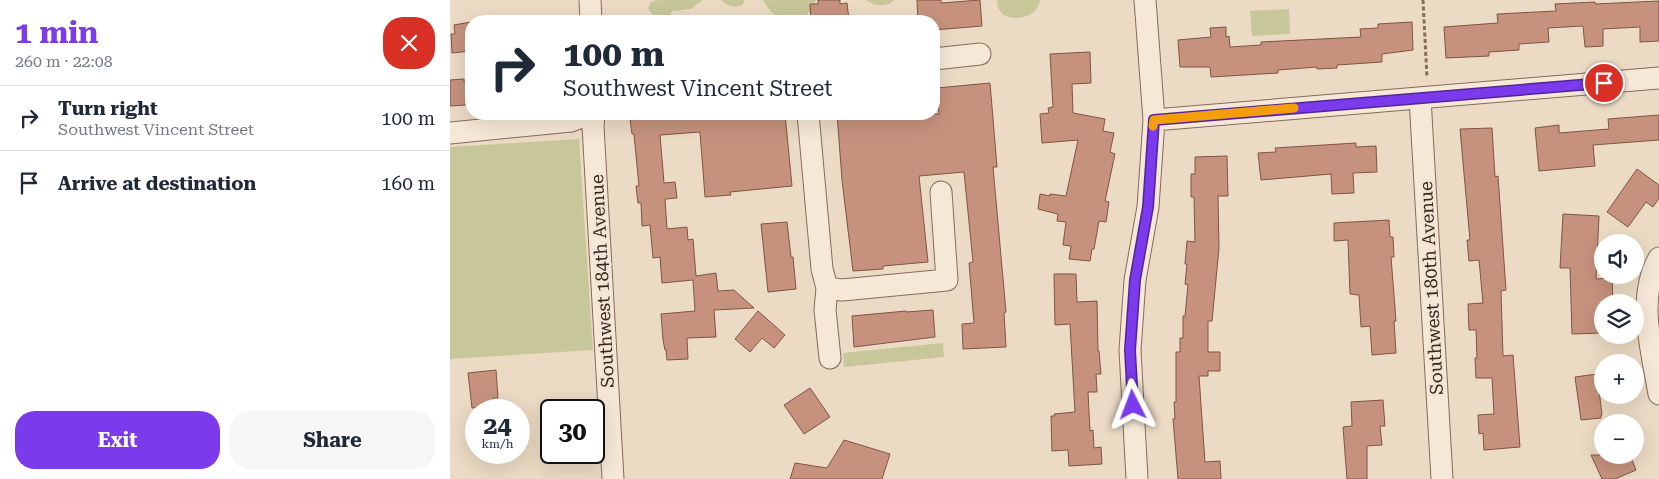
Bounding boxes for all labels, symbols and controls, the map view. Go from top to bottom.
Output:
text: 1 min [15,15,98,50]
button: close [383,17,435,69]
text: 100 m [563,34,664,75]
icon: right [480,35,545,100]
text: 260 m · 22:08 [15,52,113,71]
pin [1583,62,1625,104]
icon: arrive [1590,69,1618,97]
text: Southwest Vincent Street [563,76,833,101]
text: Turn right [58,97,158,120]
icon: right [15,104,43,132]
text: 100 m [381,107,435,130]
text: Southwest Vincent Street [58,120,254,139]
icon: arrive [15,169,43,197]
text: Arrive at destination [58,172,256,195]
text: 160 m [381,172,435,195]
street label: Southwest 184th Avenue [586,174,618,388]
street label: Southwest 180th Avenue [1415,181,1447,395]
map controls [1594,234,1644,464]
button: sound [1594,234,1644,284]
button: layers [1594,294,1644,344]
button: + [1594,354,1644,404]
position arrow [1106,378,1158,430]
speed limit sign: 30 [540,399,605,464]
button: Exit [15,411,220,469]
button: Share [230,411,435,469]
text: 24 [483,411,512,440]
button: − [1594,414,1644,464]
text: km/h [481,437,514,451]

